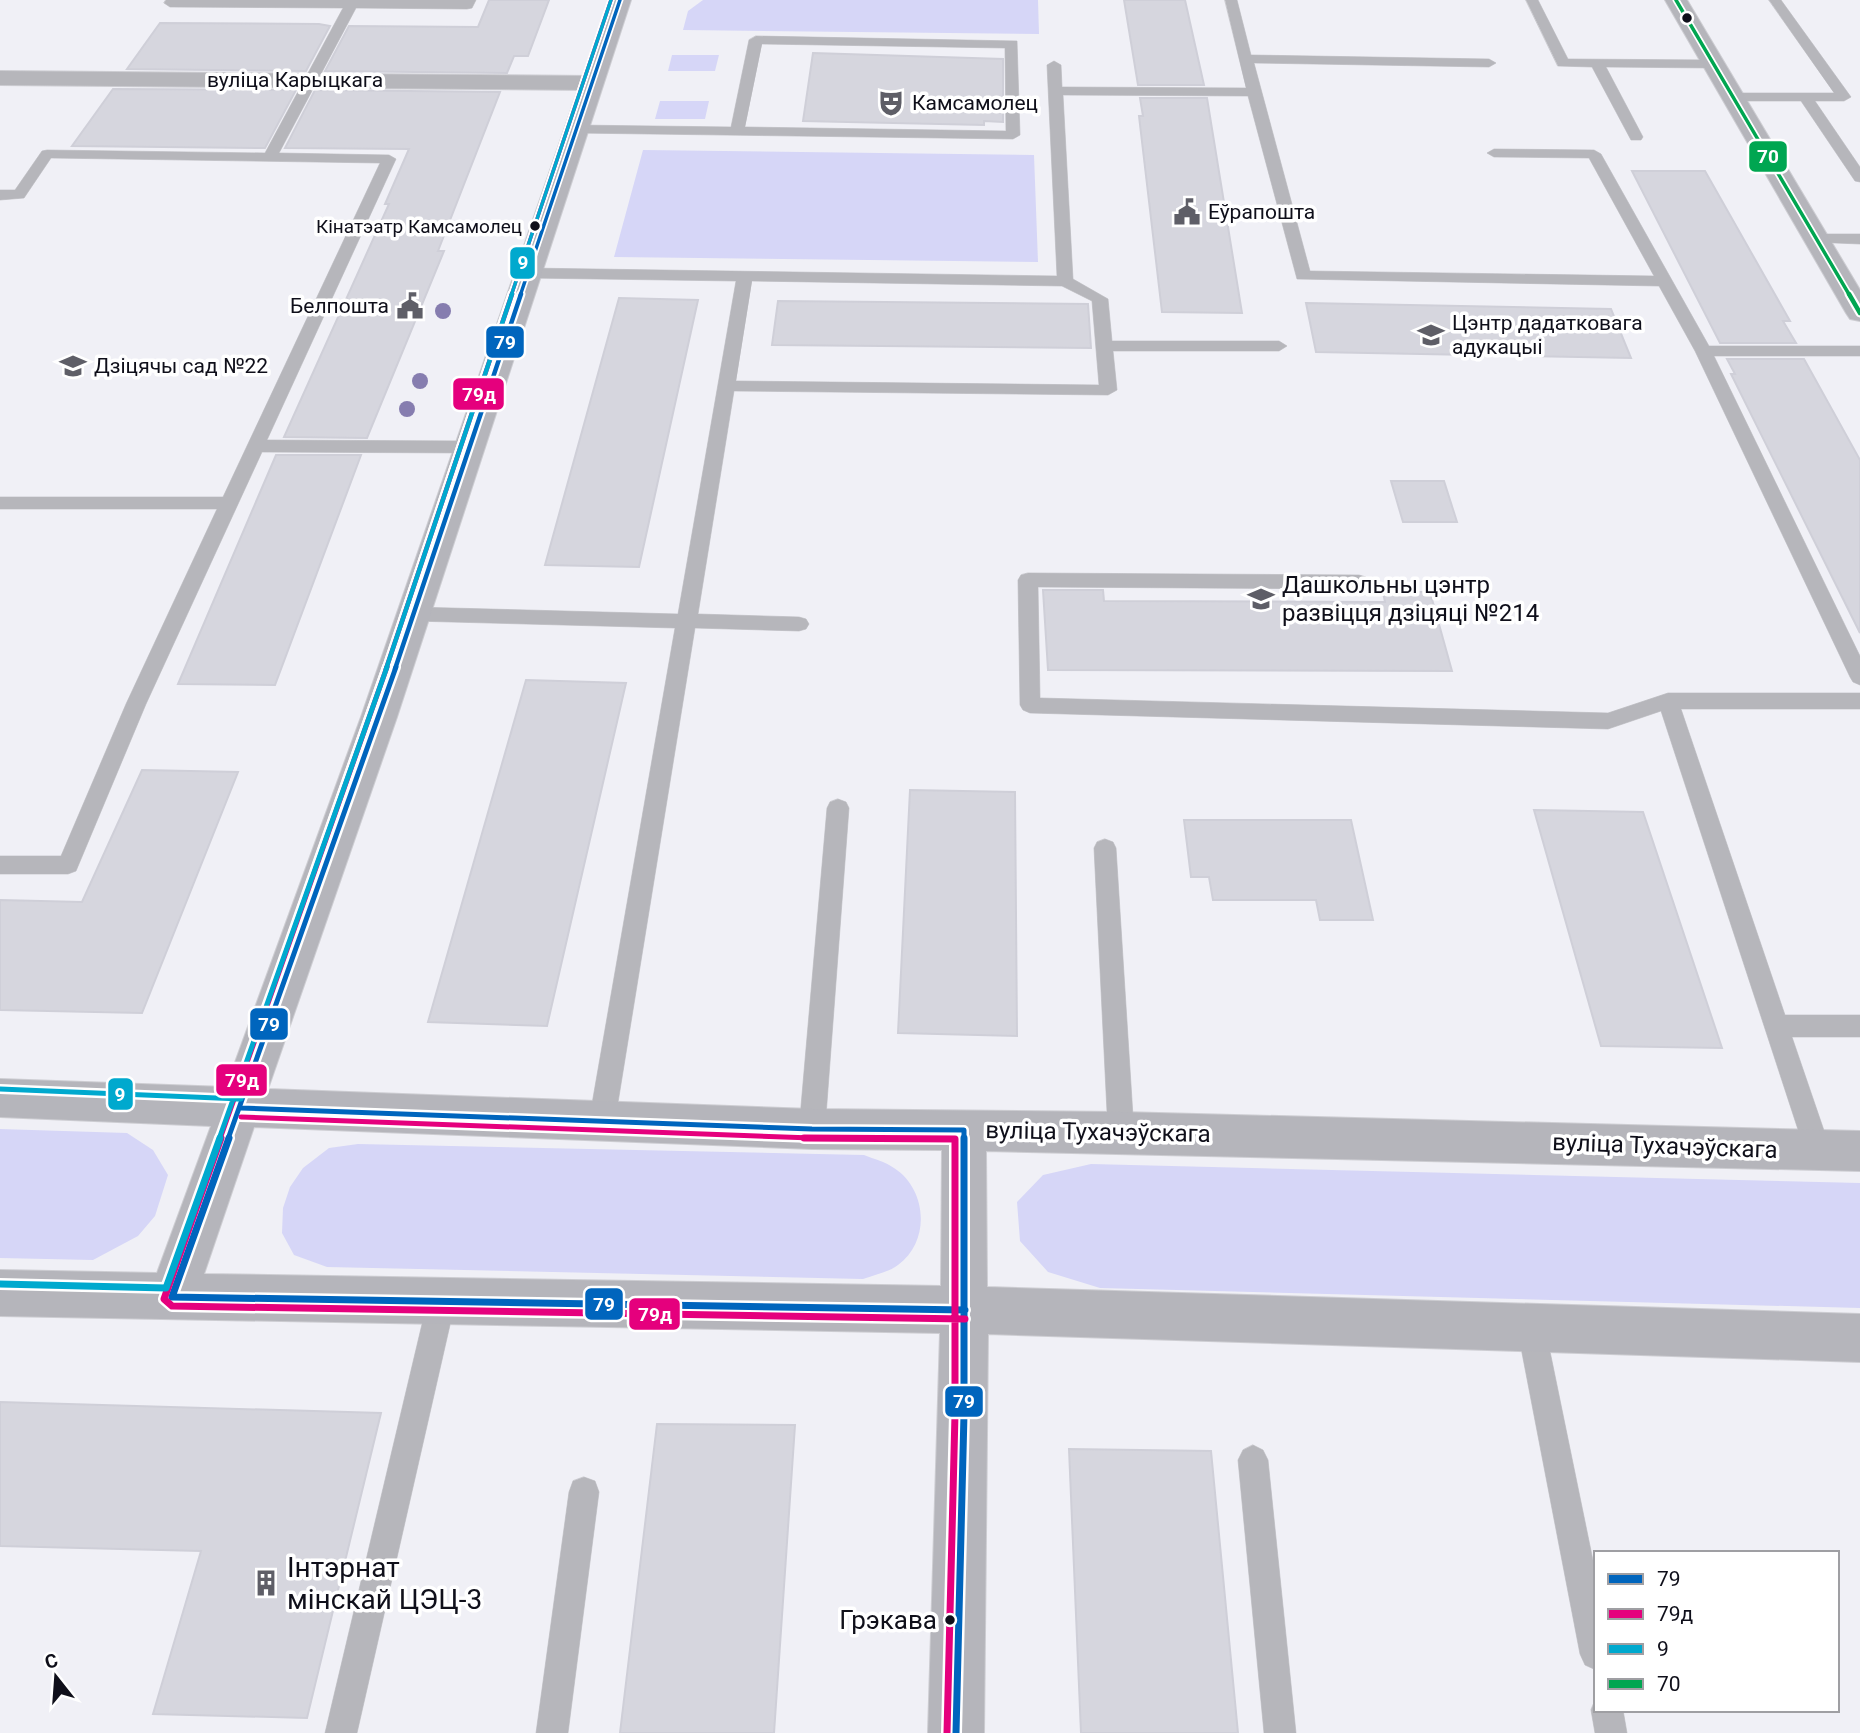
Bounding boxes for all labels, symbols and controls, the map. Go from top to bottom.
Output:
unlabelled marker [1680,11,1694,25]
street label: вуліца Карыцкага [207,68,383,92]
theatre icon: Камсамолец [876,88,906,118]
place label: Камсамолец [912,91,1038,115]
line badge: 70 [1748,140,1788,173]
text: 70 [1757,145,1779,168]
public building icon: Еўрапошта [1172,197,1202,227]
place label: Еўрапошта [1208,200,1315,224]
place label: Кінатэатр Камсамолец [316,215,522,238]
marker: Кінатэатр Камсамолец [528,219,542,233]
line badge: 9 [509,246,536,280]
text: 9 [518,251,528,274]
public building icon: Белпошта [395,291,425,321]
place label: Белпошта [290,294,389,318]
place label: Цэнтр дадатковага адукацыі [1452,311,1643,359]
school or university icon: Цэнтр дадатковага адукацыі [1416,320,1446,350]
line badge: 79 [485,325,525,359]
text: 79 [494,331,516,354]
school or university icon: Дзіцячы сад №22 [58,351,88,381]
place label: Дзіцячы сад №22 [94,354,268,378]
line badge: 79д [452,377,505,411]
text: 79д [462,383,496,406]
place label: Дашкольны цэнтр развіцця дзіцяці №214 [1282,571,1539,627]
school or university icon: Дашкольны цэнтр развіцця дзіцяці №214 [1246,584,1276,614]
line badge: 79 [249,1007,289,1041]
text: 79 [258,1013,280,1036]
line badge: 79д [215,1063,268,1097]
text: 79д [225,1069,259,1092]
line badge: 9 [107,1077,134,1111]
text: 9 [115,1083,125,1106]
street label: вуліца Тухачэўскага [985,1116,1211,1148]
street label: вуліца Тухачэўскага [1552,1128,1778,1164]
line badge: 79 [584,1287,624,1321]
text: 79 [593,1293,615,1316]
line badge: 79д [628,1297,681,1331]
text: 79д [638,1303,672,1326]
line badge: 79 [944,1385,984,1418]
text: 79 [953,1390,975,1413]
place label: Інтэрнат мінскай ЦЭЦ-3 [287,1551,482,1616]
legend [1594,1551,1839,1712]
text: 79 [1657,1567,1681,1591]
building icon: Інтэрнат мінскай ЦЭЦ-3 [251,1568,281,1598]
text: 79д [1657,1602,1694,1626]
place label: Грэкава [839,1605,937,1635]
marker: Грэкава [943,1613,957,1627]
text: 9 [1657,1637,1669,1661]
north arrow [21,1642,91,1712]
text: С [42,1648,60,1674]
text: 70 [1657,1672,1681,1696]

